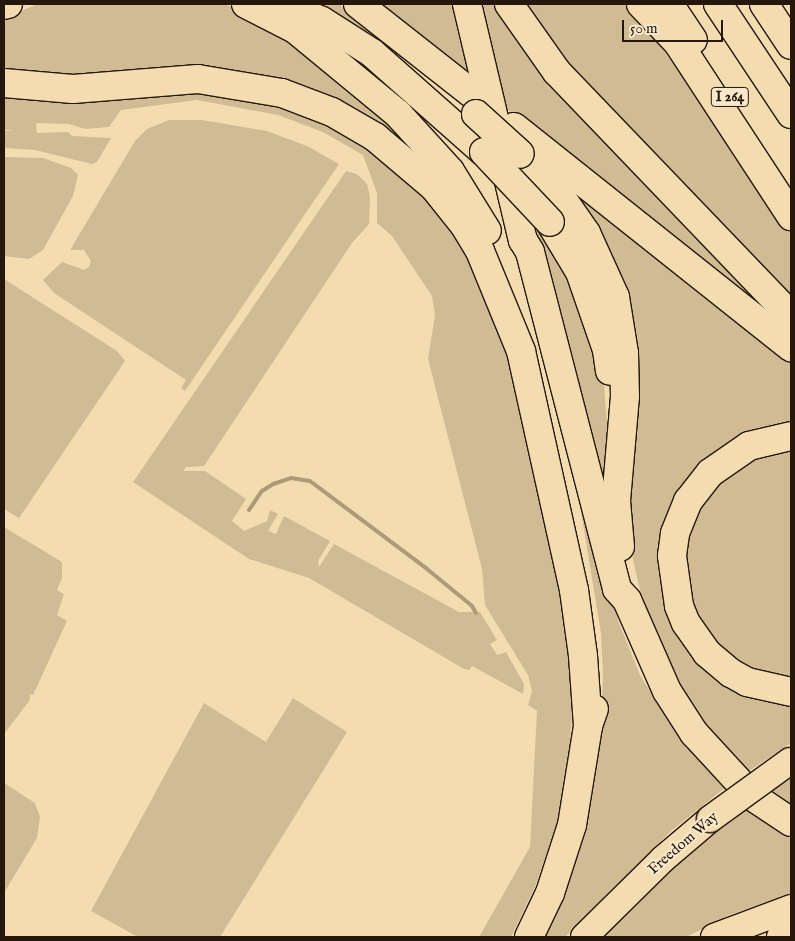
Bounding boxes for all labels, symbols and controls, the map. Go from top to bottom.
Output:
scale bar [625,10,726,42]
text: 50 m [630,19,658,38]
road number: I 264 [710,85,750,108]
street label: Freedom Way [644,808,722,878]

